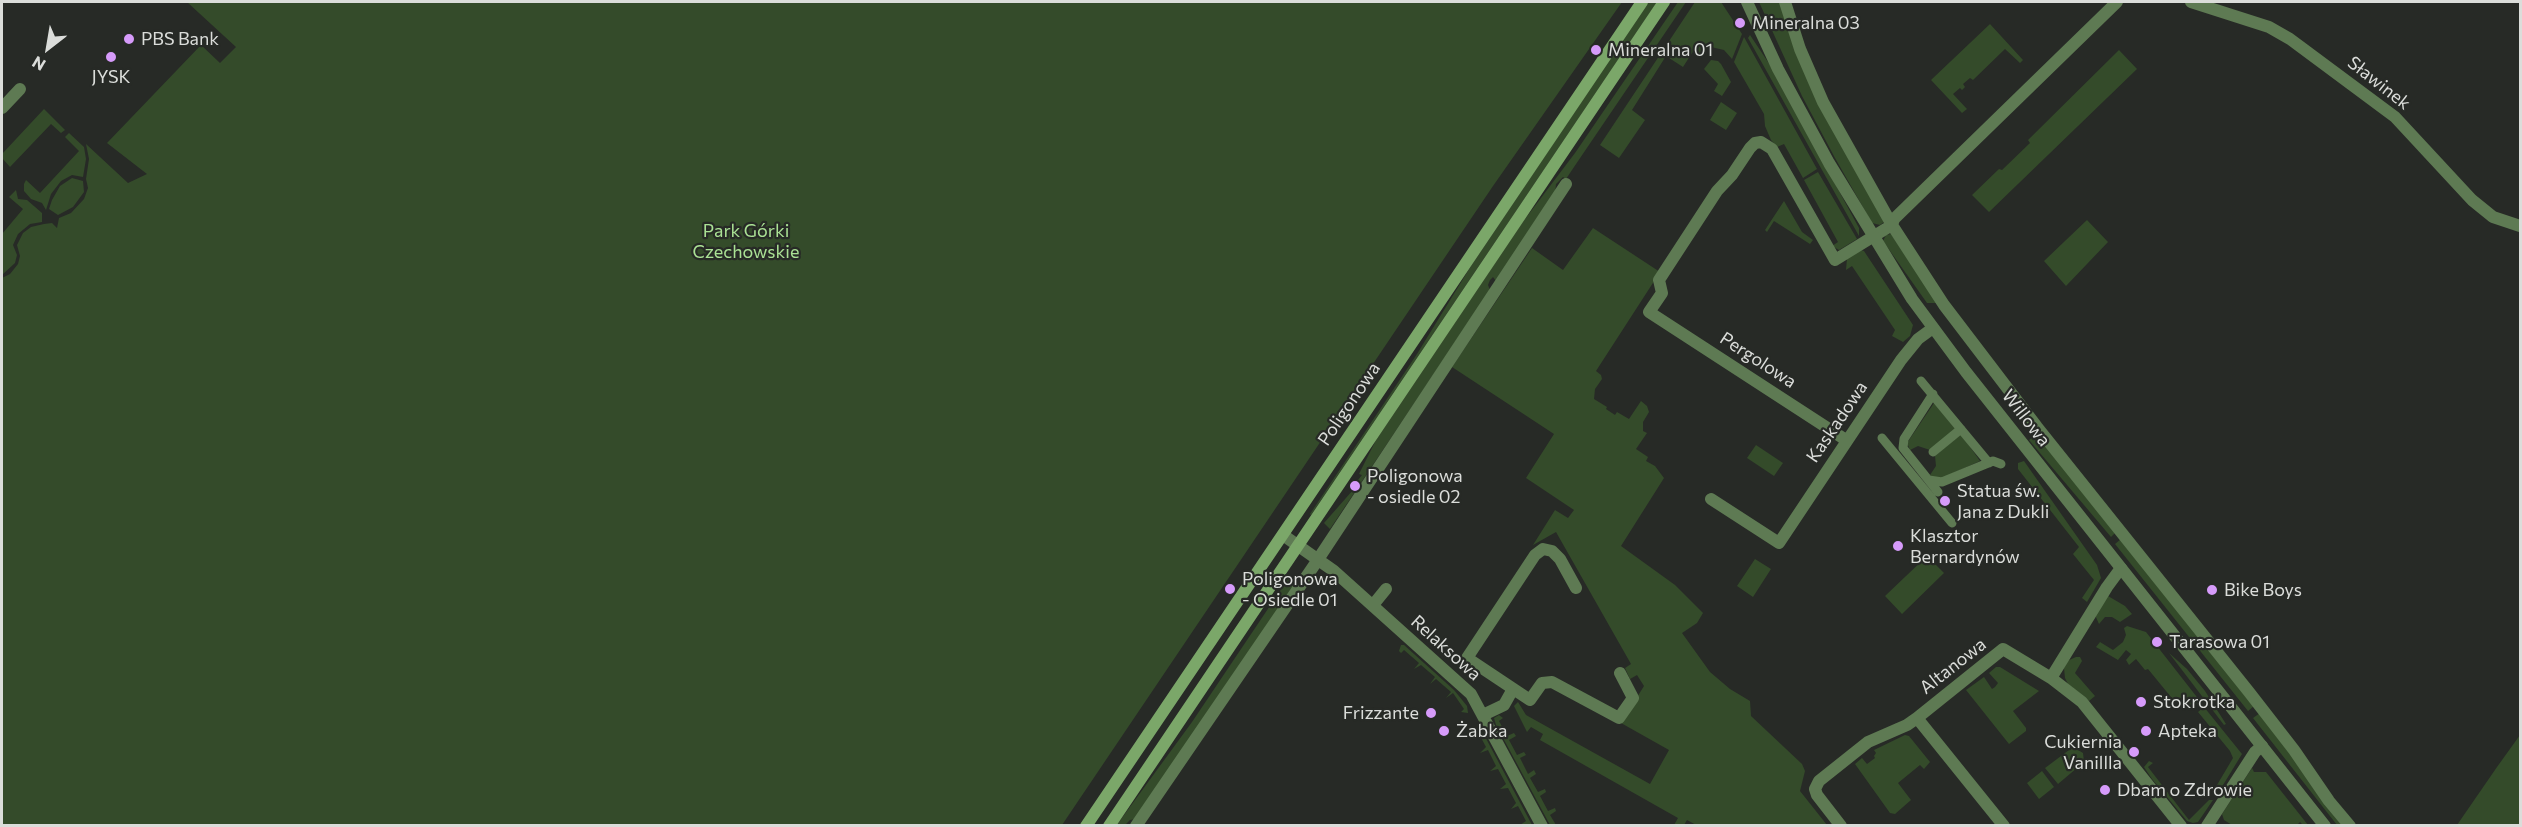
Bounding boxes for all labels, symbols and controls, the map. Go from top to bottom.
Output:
place label: Mineralna 03 [1752,12,1860,34]
marker: Mineralna 03 [1733,16,1747,30]
north arrow [18,18,78,78]
place label: PBS Bank [141,28,219,50]
marker: PBS Bank [122,32,136,46]
place label: Mineralna 01 [1608,39,1713,61]
marker: Mineralna 01 [1589,43,1603,57]
marker: JYSK [104,50,118,64]
street label: Sławinek [2343,52,2415,114]
text: N [28,53,49,75]
place label: JYSK [91,66,131,88]
park label: Park Górki Czechowskie [693,220,799,262]
street label: Pergolowa [1716,327,1800,393]
street label: Poligonowa [1313,358,1385,450]
street label: Kaskadowa [1802,377,1872,467]
street label: Willowa [1997,385,2055,451]
place label: Poligonowa - osiedle 02 [1367,465,1463,508]
marker: Poligonowa - osiedle 02 [1348,479,1362,493]
place label: Statua św. Jana z Dukli [1957,480,2049,522]
marker: Statua św. Jana z Dukli [1938,494,1952,508]
place label: Klasztor Bernardynów [1910,525,2020,568]
marker: Klasztor Bernardynów [1891,539,1905,553]
place label: Poligonowa - Osiedle 01 [1242,568,1338,610]
place label: Bike Boys [2224,579,2302,601]
marker: Poligonowa - Osiedle 01 [1223,582,1237,596]
marker: Bike Boys [2205,583,2219,597]
street label: Relaksowa [1406,611,1486,685]
place label: Tarasowa 01 [2169,631,2270,653]
street label: Altanowa [1916,633,1990,699]
marker: Tarasowa 01 [2150,635,2164,649]
place label: Stokrotka [2153,691,2235,713]
marker: Stokrotka [2134,695,2148,709]
place label: Frizzante [1343,702,1419,724]
marker: Frizzante [1424,706,1438,720]
place label: Żabka [1456,720,1507,742]
place label: Apteka [2158,720,2217,742]
marker: Żabka [1437,724,1451,738]
marker: Apteka [2139,724,2153,738]
place label: Cukiernia Vanillla [2044,731,2122,774]
marker: Cukiernia Vanillla [2127,745,2141,759]
place label: Dbam o Zdrowie [2117,779,2252,801]
marker: Dbam o Zdrowie [2098,783,2112,797]

